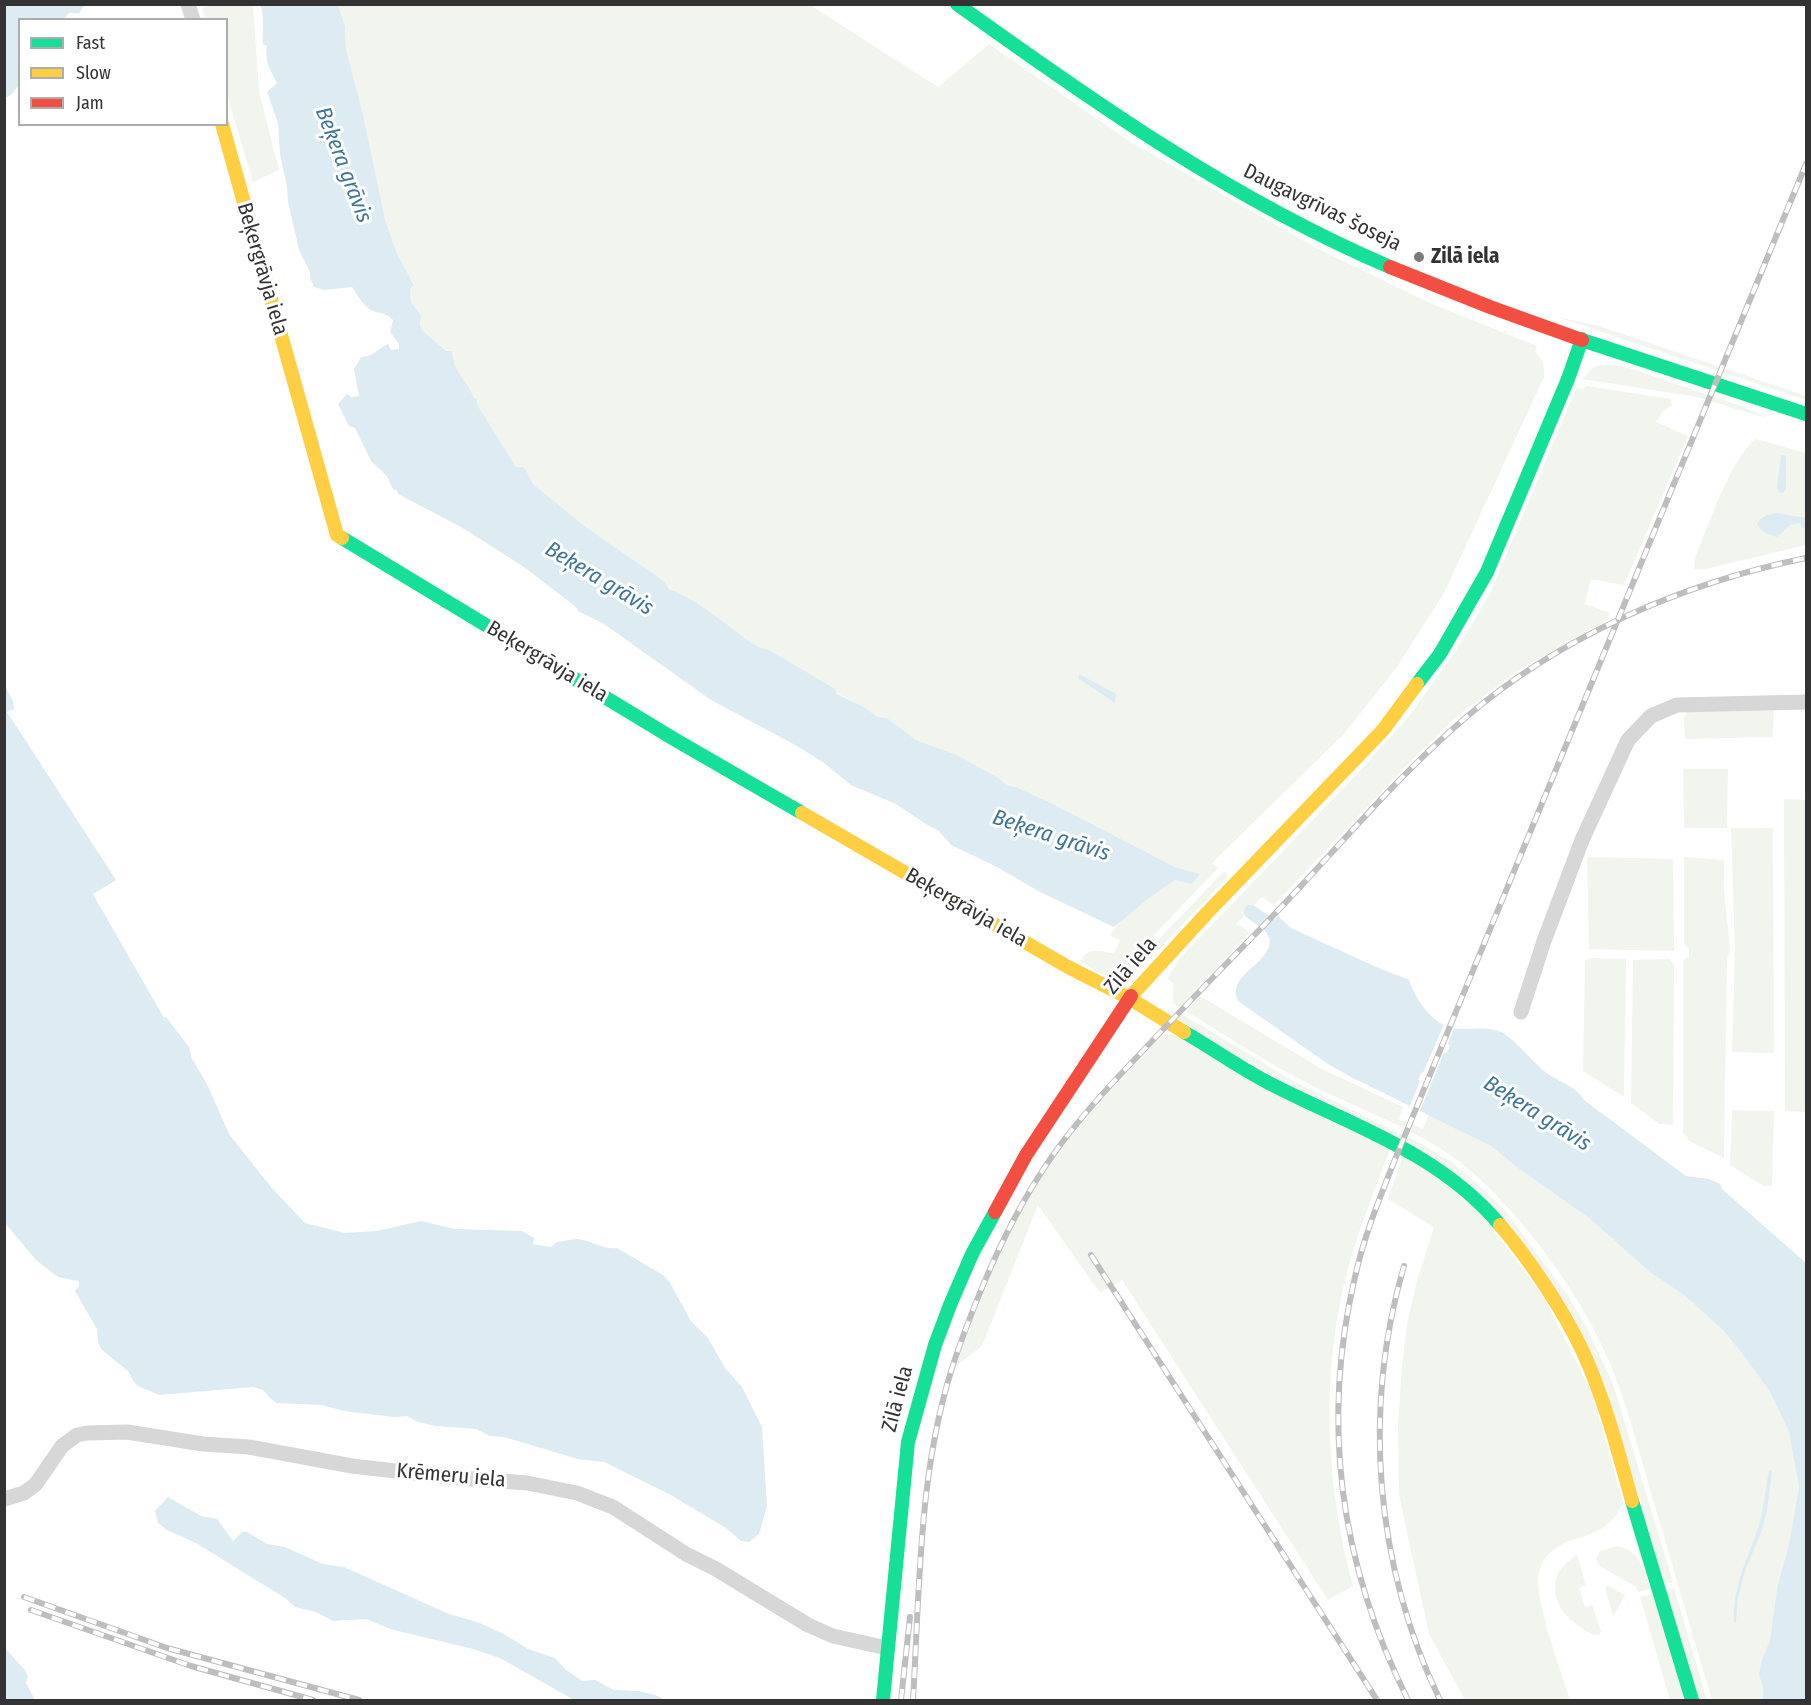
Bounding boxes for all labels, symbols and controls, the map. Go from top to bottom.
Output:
legend [18,18,228,126]
text: Fast [76,32,105,54]
text: Slow [76,62,111,84]
text: Jam [76,92,104,114]
water label: Beķera grāvis [309,103,377,227]
street label: Daugavgrīvas šoseja [1239,159,1405,257]
street label: Beķergrāvja iela [231,200,293,338]
place label: Zilā iela [1431,244,1499,270]
marker: Zilā iela [1412,250,1426,264]
water label: Beķera grāvis [540,536,658,622]
street label: Beķergrāvja iela [482,616,612,708]
water label: Beķera grāvis [989,805,1113,867]
street label: Beķergrāvja iela [901,863,1031,953]
street label: Zilā iela [1099,932,1163,1000]
water label: Beķera grāvis [1478,1071,1596,1157]
street label: Zilā iela [877,1363,919,1435]
street label: Krēmeru iela [395,1459,507,1493]

